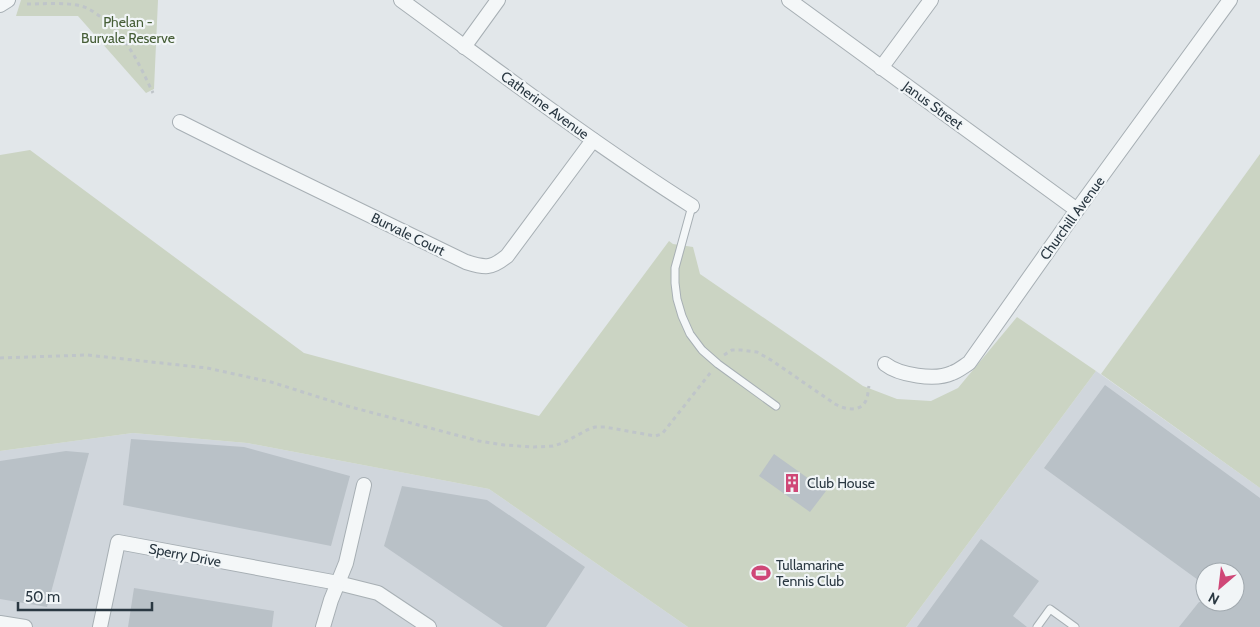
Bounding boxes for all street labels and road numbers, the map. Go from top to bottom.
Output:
street label: Catherine Avenue [497,67,593,143]
street label: Janus Street [898,76,967,133]
street label: Churchill Avenue [1036,173,1108,263]
street label: Burvale Court [368,208,448,260]
street label: Sperry Drive [147,539,223,571]

